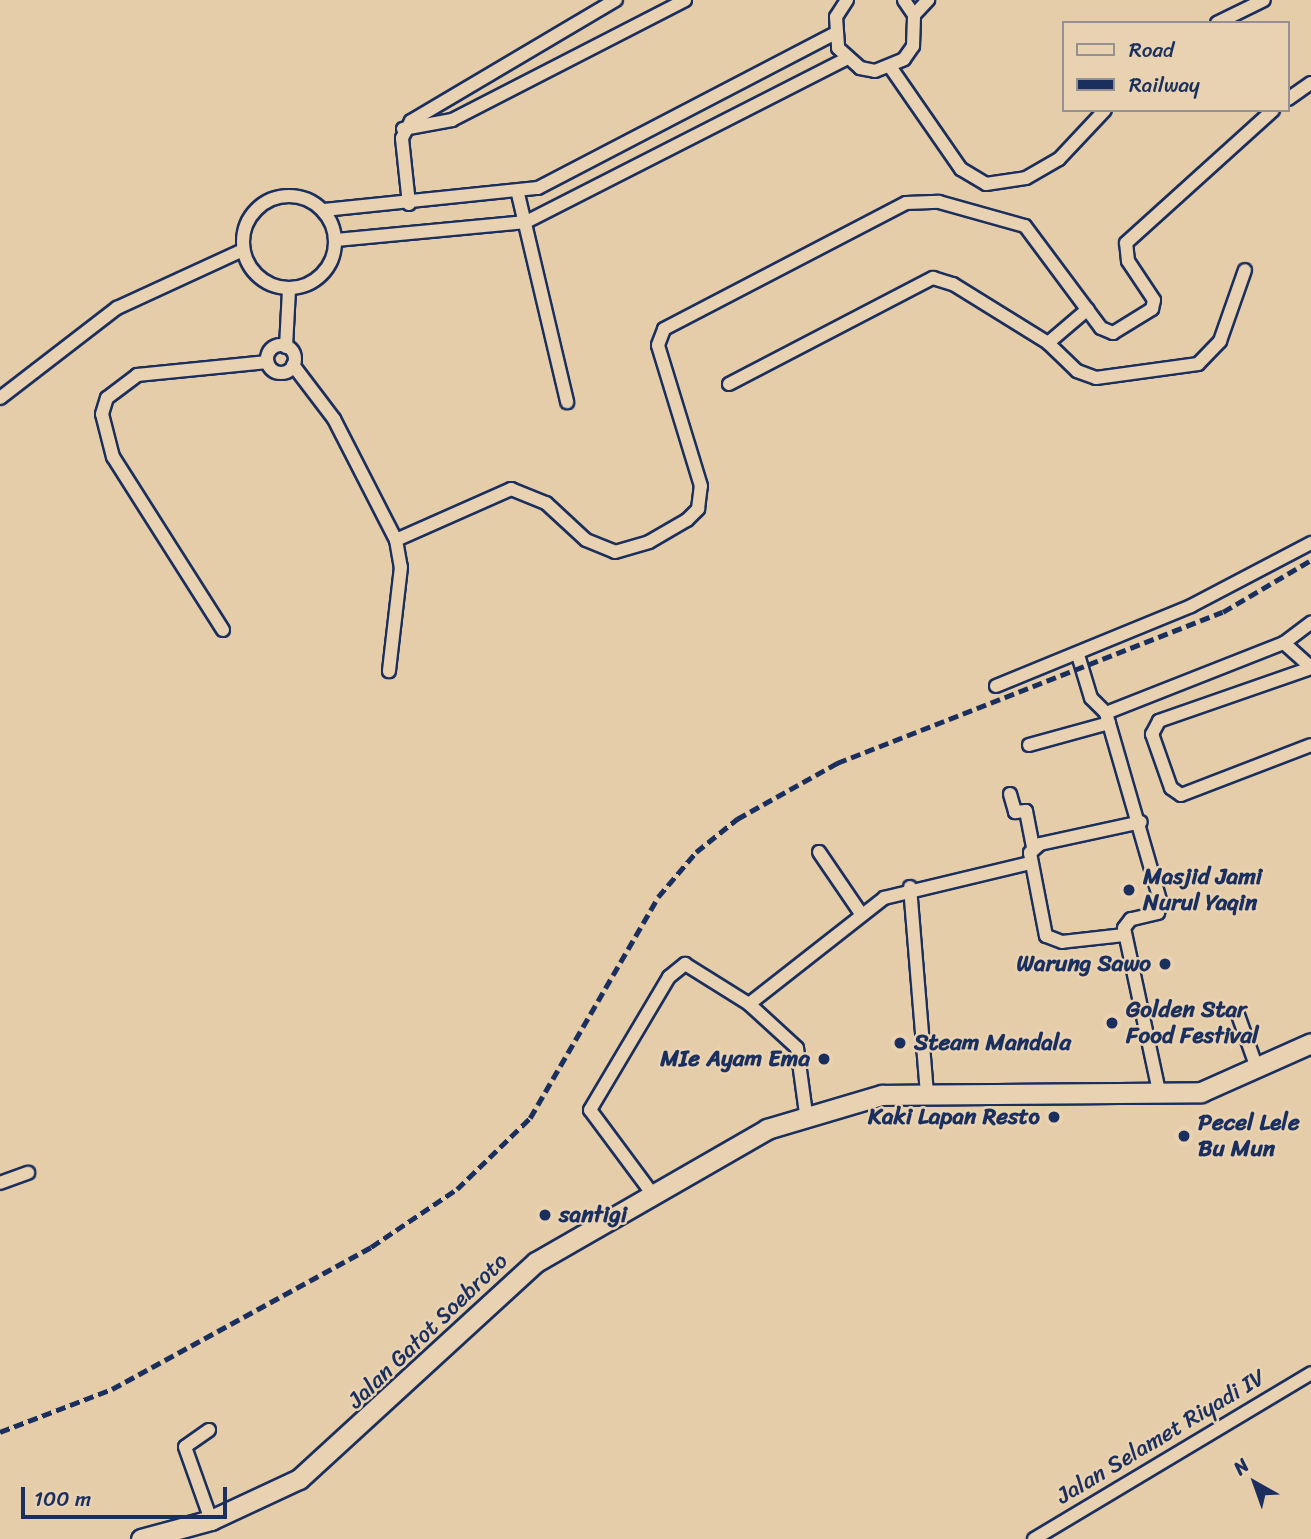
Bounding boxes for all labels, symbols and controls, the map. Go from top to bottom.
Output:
legend [1062,21,1290,112]
text: Road [1129,31,1174,69]
text: Railway [1129,66,1200,104]
place label: Masjid Jami Nurul Yaqin [1143,863,1262,917]
marker: Masjid Jami Nurul Yaqin [1121,882,1137,898]
place label: Warung Sawo [1016,950,1151,978]
marker: Warung Sawo [1157,956,1173,972]
place label: Golden Star Food Festival [1126,996,1260,1050]
marker: Golden Star Food Festival [1104,1015,1120,1031]
place label: Steam Mandala [914,1029,1070,1057]
marker: Steam Mandala [892,1035,908,1051]
place label: MIe Ayam Ema [660,1045,810,1073]
marker: MIe Ayam Ema [816,1051,832,1067]
place label: Kaki Lapan Resto [868,1103,1040,1131]
marker: Kaki Lapan Resto [1046,1109,1062,1125]
place label: Pecel Lele Bu Mun [1198,1109,1300,1163]
marker: Pecel Lele Bu Mun [1176,1128,1192,1144]
place label: santigi [559,1201,627,1229]
marker: santigi [537,1207,553,1223]
street label: Jalan Gatot Soebroto [341,1246,515,1416]
street label: Jalan Selamet Riyadi IV [1052,1364,1270,1510]
north arrow [1220,1448,1290,1518]
text: N [1226,1450,1257,1483]
scale bar [24,1472,231,1516]
text: 100 m [34,1480,91,1518]

